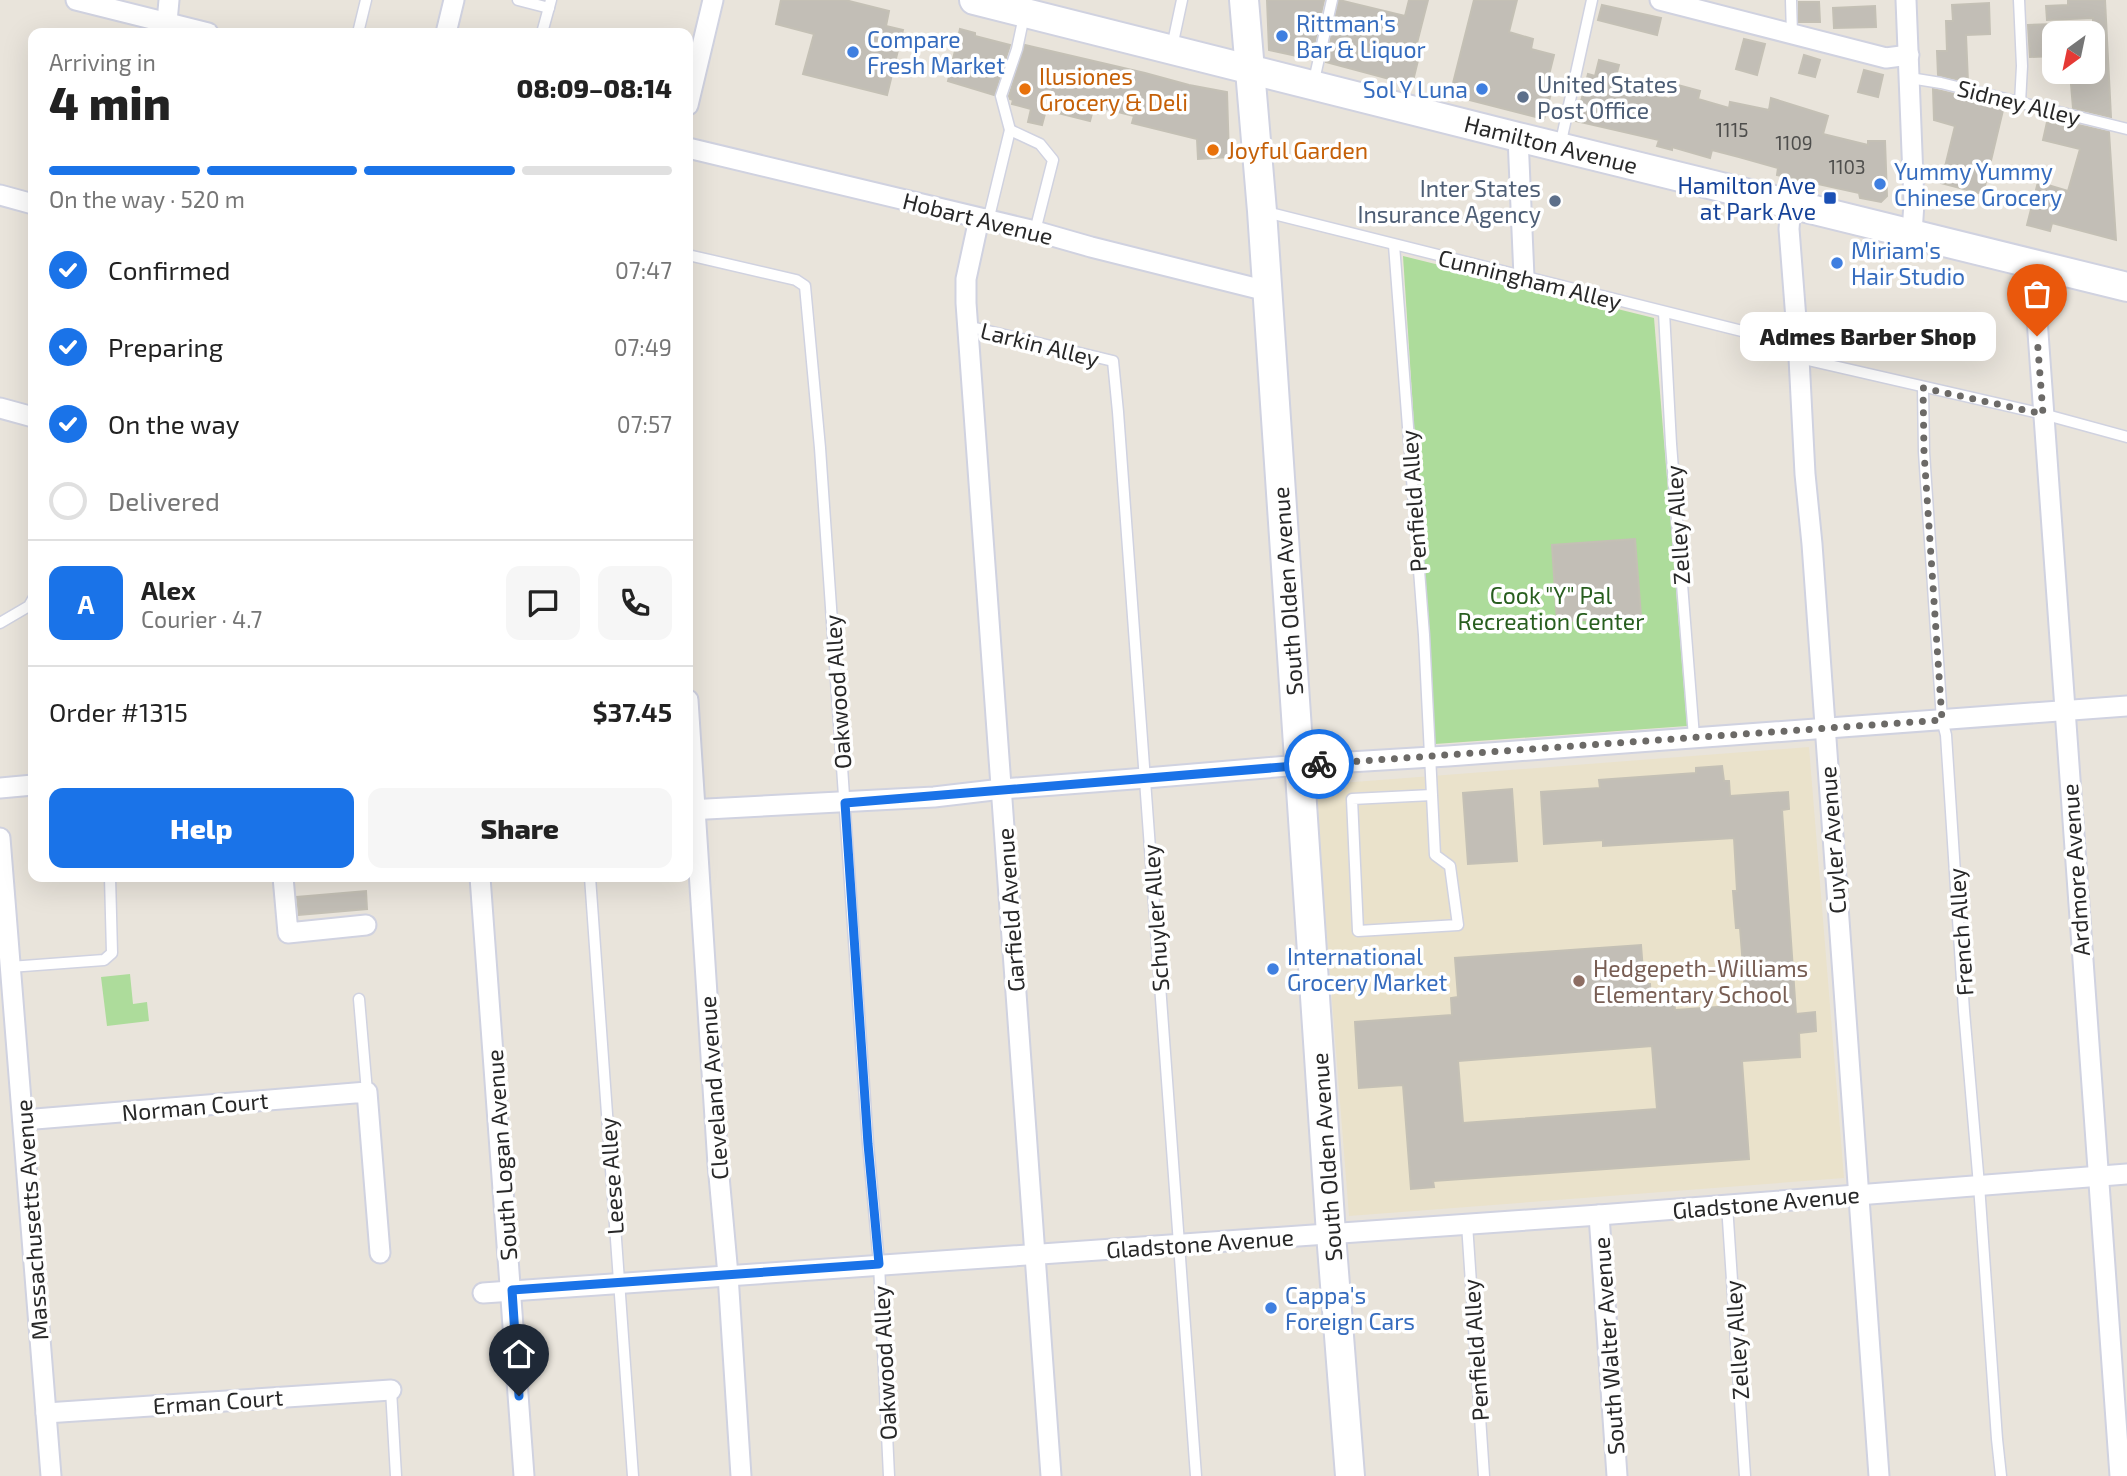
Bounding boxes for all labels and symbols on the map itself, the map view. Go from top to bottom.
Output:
place label: Rittman's Bar & Liquor [1296,9,1426,63]
north arrow [2042,21,2105,84]
place label: Compare Fresh Market [867,25,1005,79]
marker: Rittman's Bar & Liquor [1274,28,1290,44]
marker: Compare Fresh Market [845,44,861,60]
place label: Ilusiones Grocery & Deli [1039,62,1188,116]
place label: United States Post Office [1537,70,1678,124]
street label: Sidney Alley [1954,73,2084,131]
place label: Sol Y Luna [1363,75,1468,103]
marker: Ilusiones Grocery & Deli [1017,81,1033,97]
marker: Sol Y Luna [1474,81,1490,97]
marker: United States Post Office [1515,89,1531,105]
street label: Hamilton Avenue [1462,109,1640,179]
house number: 1115 [1716,118,1748,141]
house number: 1109 [1775,131,1813,154]
place label: Joyful Garden [1227,136,1368,164]
marker: Joyful Garden [1205,142,1221,158]
house number: 1103 [1828,155,1866,178]
place label: Yummy Yummy Chinese Grocery [1894,157,2062,211]
place label: Hamilton Ave at Park Ave [1677,171,1816,225]
place label: Inter States Insurance Agency [1357,174,1541,228]
marker: Yummy Yummy Chinese Grocery [1872,176,1888,192]
street label: Hobart Avenue [900,186,1056,250]
marker: Hamilton Ave at Park Ave [1822,190,1838,206]
marker: Inter States Insurance Agency [1547,193,1563,209]
place label: Miriam's Hair Studio [1851,236,1965,290]
street label: Cunningham Alley [1435,243,1625,315]
marker: Miriam's Hair Studio [1829,255,1845,271]
pin [2007,264,2067,336]
callout: Admes Barber Shop [1740,312,1995,360]
street label: Larkin Alley [978,316,1102,372]
street label: Penfield Alley [1394,429,1432,573]
street label: Zelley Alley [1659,464,1695,586]
street label: South Olden Avenue [1266,486,1308,696]
park label: Cook "Y" Pal Recreation Center [1458,581,1644,635]
street label: Oakwood Alley [818,614,856,770]
courier [1284,729,1354,799]
street label: Cuyler Avenue [1813,765,1851,915]
street label: Ardmore Avenue [2055,783,2095,957]
street label: Garfield Avenue [990,827,1030,993]
street label: Schuyler Alley [1136,843,1174,993]
street label: French Alley [1942,867,1978,997]
place label: International Grocery Market [1287,942,1448,996]
place label: Hedgepeth-Williams Elementary School [1593,954,1808,1008]
marker: International Grocery Market [1265,961,1281,977]
marker: Hedgepeth-Williams Elementary School [1571,973,1587,989]
street label: Cleveland Avenue [693,995,733,1181]
street label: South Logan Avenue [480,1049,522,1261]
street label: South Olden Avenue [1305,1052,1347,1262]
street label: Norman Court [121,1086,270,1126]
street label: Massachusetts Avenue [9,1099,53,1341]
street label: Leese Alley [593,1116,629,1236]
street label: Gladstone Avenue [1671,1180,1861,1224]
street label: Gladstone Avenue [1105,1222,1295,1264]
street label: South Walter Avenue [1586,1236,1630,1456]
street label: Penfield Alley [1456,1278,1494,1422]
street label: Zelley Alley [1718,1279,1754,1401]
place label: Cappa's Foreign Cars [1285,1281,1415,1335]
street label: Oakwood Alley [866,1285,902,1441]
marker: Cappa's Foreign Cars [1263,1300,1279,1316]
pin [489,1324,549,1396]
street label: Erman Court [152,1382,284,1420]

